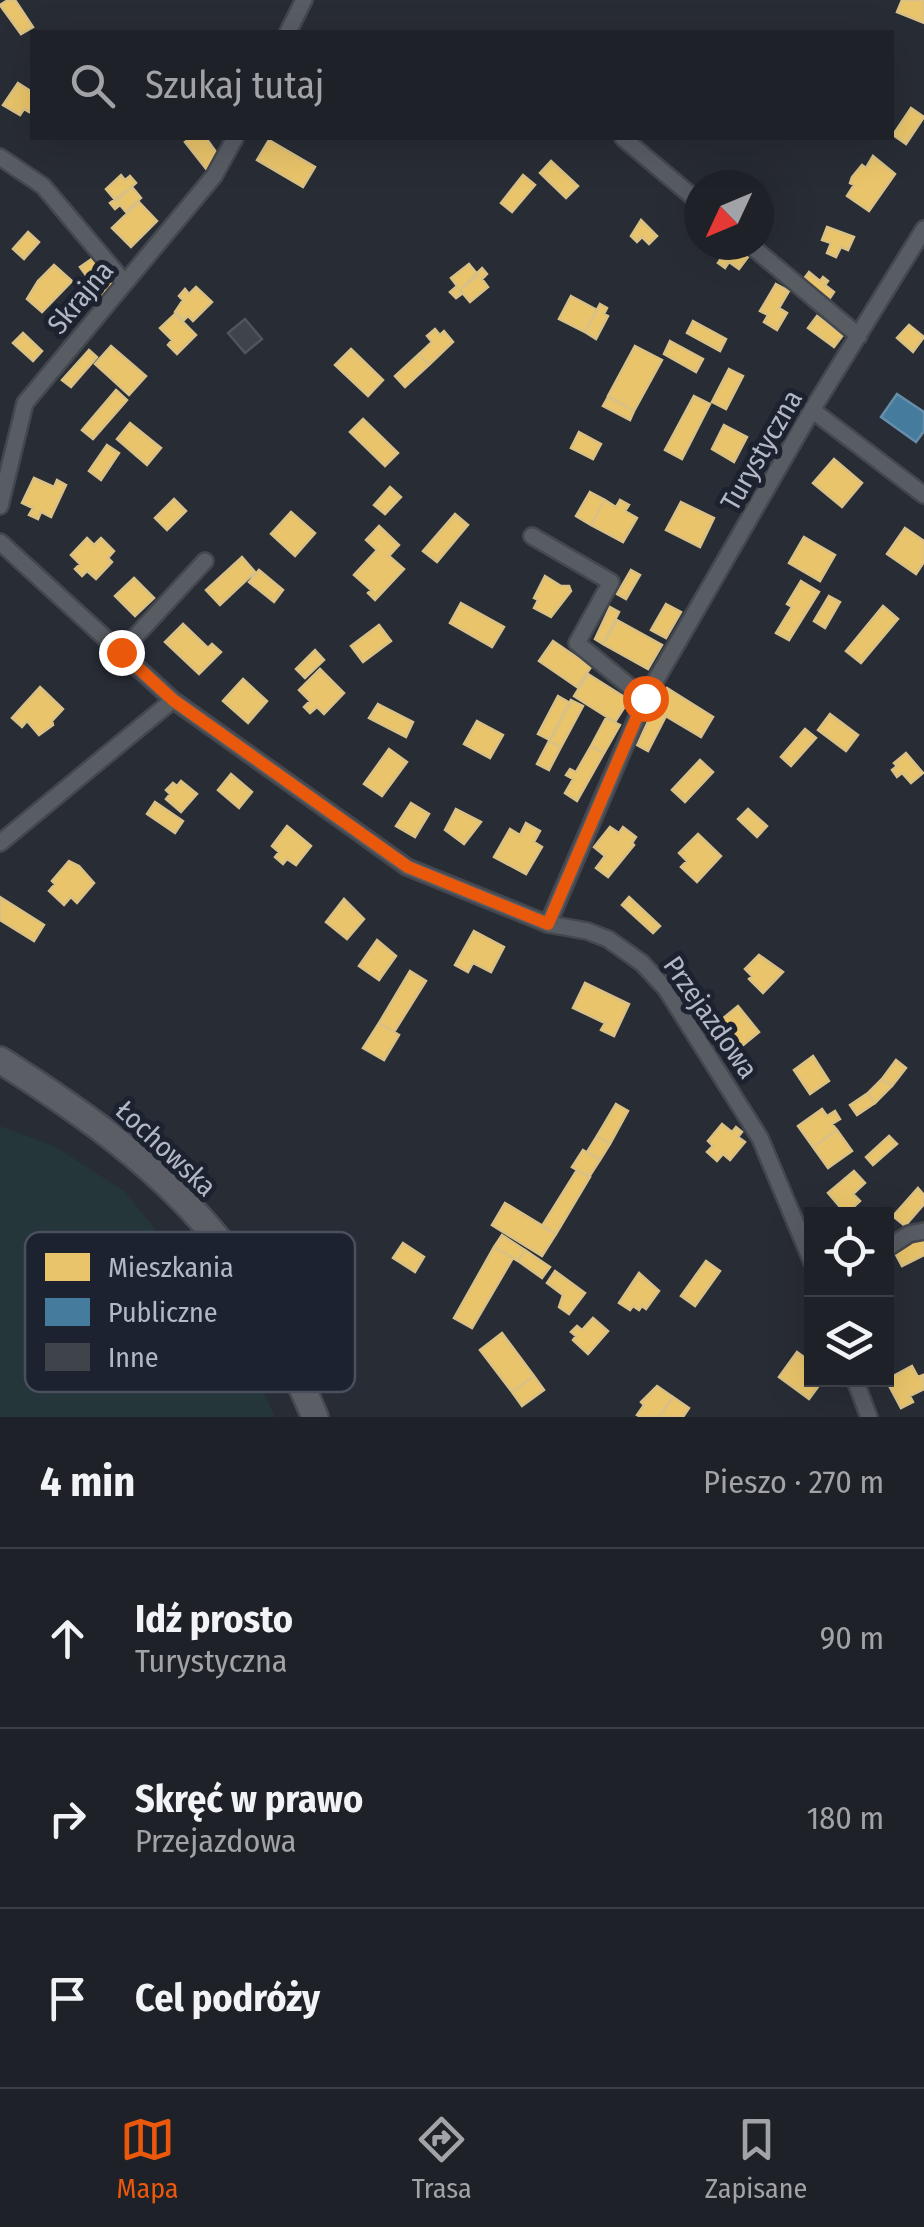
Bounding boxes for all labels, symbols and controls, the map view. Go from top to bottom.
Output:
search box [30,30,894,140]
icon: search [65,58,120,113]
text: Szukaj tutaj [145,62,324,108]
north arrow [684,170,774,260]
street label: Skrajna [40,254,120,340]
street label: Turystyczna [714,384,809,516]
route end [99,630,145,676]
route start [623,676,669,722]
street label: Przejazdowa [657,950,765,1085]
street label: Łochowska [109,1094,223,1203]
map controls [804,1207,894,1387]
button: locate [804,1207,894,1297]
legend [25,1232,355,1392]
text: Mieszkania [108,1251,234,1284]
text: Publiczne [108,1296,218,1329]
button: layers [804,1297,894,1387]
text: Inne [108,1341,159,1374]
text: 4 min [40,1457,135,1507]
text: Pieszo · 270 m [703,1463,884,1501]
text: Idź prosto [135,1596,293,1642]
icon: ahead [40,1611,95,1666]
text: 90 m [820,1619,884,1657]
text: Turystyczna [135,1642,288,1680]
text: Skręć w prawo [135,1776,363,1822]
icon: right [40,1791,95,1846]
text: 180 m [807,1799,884,1837]
text: Przejazdowa [135,1822,297,1860]
icon: arrive [40,1971,95,2026]
text: Cel podróży [135,1975,320,2021]
tab: Mapa [117,2112,179,2205]
tab: Trasa [412,2112,472,2205]
tab: Zapisane [705,2112,807,2205]

